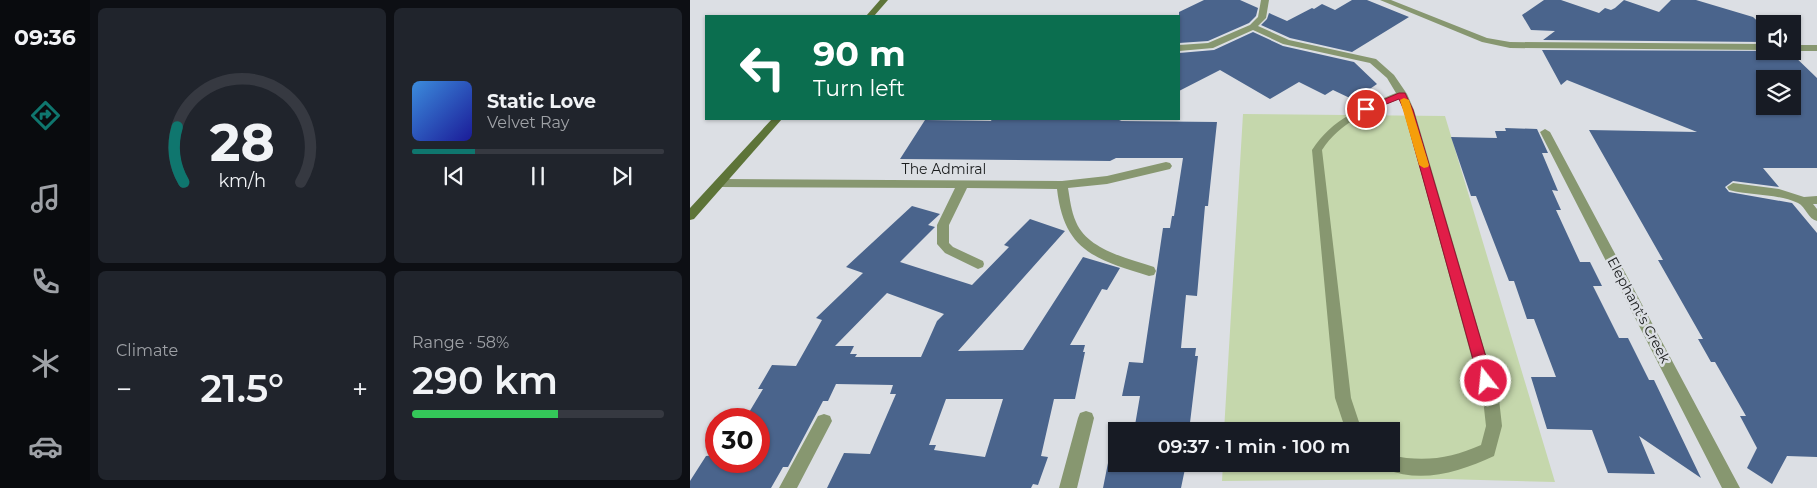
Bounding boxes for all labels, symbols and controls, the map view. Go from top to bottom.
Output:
map controls [1756,15,1801,115]
button: sound [1756,15,1801,60]
text: 09:36 [14,24,76,51]
text: 90 m [813,32,906,75]
icon: left [730,35,795,100]
button: layers [1756,70,1801,115]
text: Turn left [813,75,905,102]
pin [1345,88,1387,130]
text: Static Love [487,90,596,113]
icon: arrive [1352,95,1380,123]
icon: directions [28,98,63,133]
text: 28 [209,111,275,174]
text: Velvet Ray [487,113,569,132]
street label: The Admiral [902,160,986,178]
icon: previous [440,162,468,190]
icon: pause [524,162,552,190]
icon: next [608,162,636,190]
text: km/h [218,170,266,191]
icon: music [28,181,63,216]
street label: Elephant’s Creek [1603,254,1675,367]
icon: phone [28,264,63,299]
text: Range · 58% [412,333,509,352]
text: Climate [116,341,178,360]
icon: climate [28,346,63,381]
position arrow [1459,354,1511,406]
text: 290 km [412,357,558,404]
text: 21.5° [200,365,284,412]
text: − [116,372,132,406]
text: + [352,372,368,406]
speed limit sign: 30 [705,408,770,473]
icon: car [28,429,63,464]
text: 09:37 · 1 min · 100 m [1158,435,1350,458]

